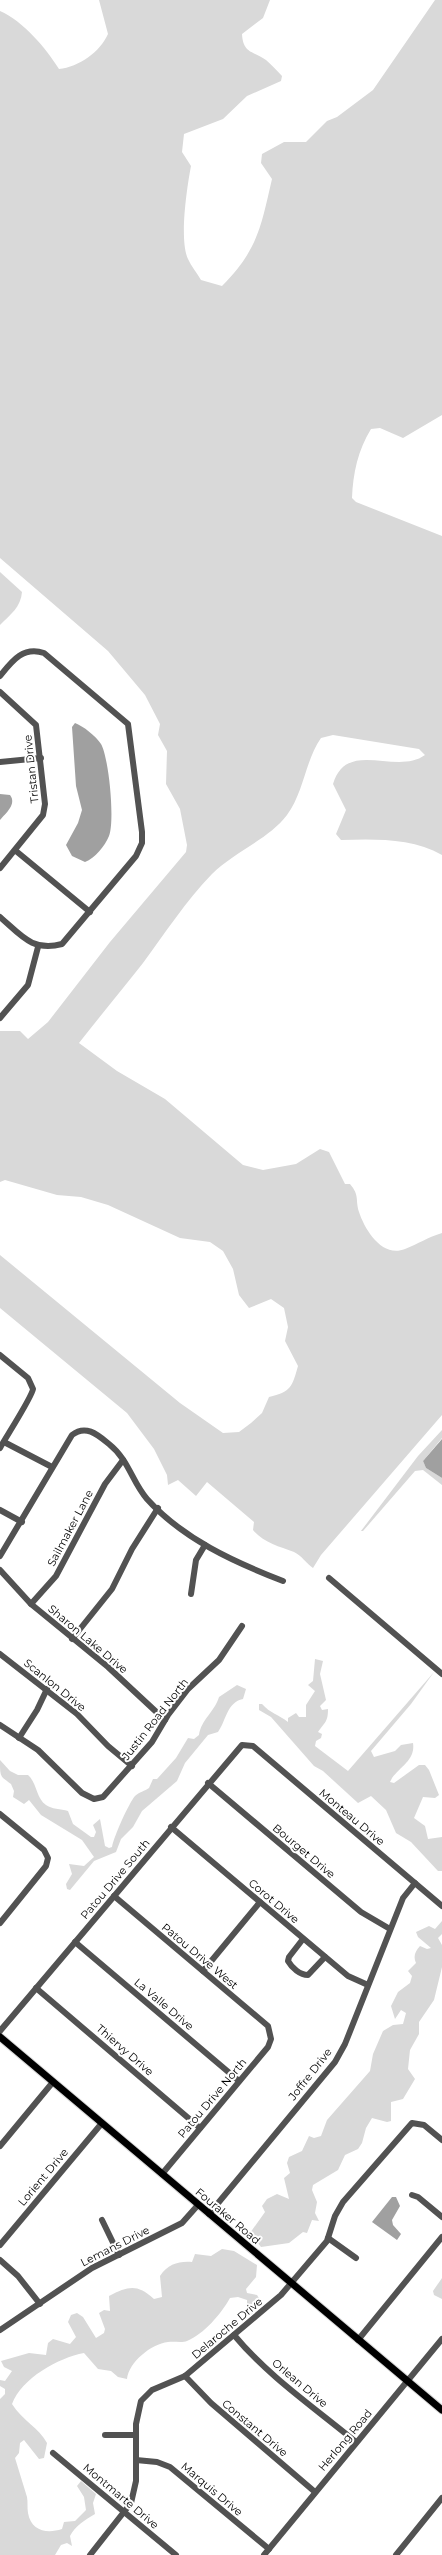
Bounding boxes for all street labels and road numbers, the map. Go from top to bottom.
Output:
street label: Tristan Drive [20,734,42,804]
street label: Sailmaker Lane [44,1487,96,1569]
street label: Sharon Lake Drive [45,1602,131,1677]
street label: Scanlon Drive [21,1656,89,1715]
street label: Justin Road North [118,1675,191,1763]
street label: Monteau Drive [316,1786,388,1849]
street label: Bourget Drive [270,1821,338,1881]
street label: Patou Drive South [77,1836,153,1922]
street label: Corot Drive [246,1876,302,1926]
street label: Patou Drive West [159,1920,241,1992]
street label: La Valle Drive [131,1975,197,2033]
street label: Thiervy Drive [93,2021,157,2079]
street label: Joffre Drive [285,2045,335,2104]
street label: Patou Drive North [175,2055,249,2141]
street label: Lorient Drive [15,2145,71,2209]
street label: Fouraker Road [193,2185,263,2247]
street label: Lemans Drive [78,2222,152,2269]
street label: Delaroche Drive [189,2294,266,2362]
street label: Orlean Drive [269,2356,331,2411]
street label: Constant Drive [219,2396,291,2460]
street label: Herlong Road [315,2406,375,2474]
street label: Marquis Drive [178,2459,246,2519]
street label: Montmarte Drive [80,2460,162,2532]

